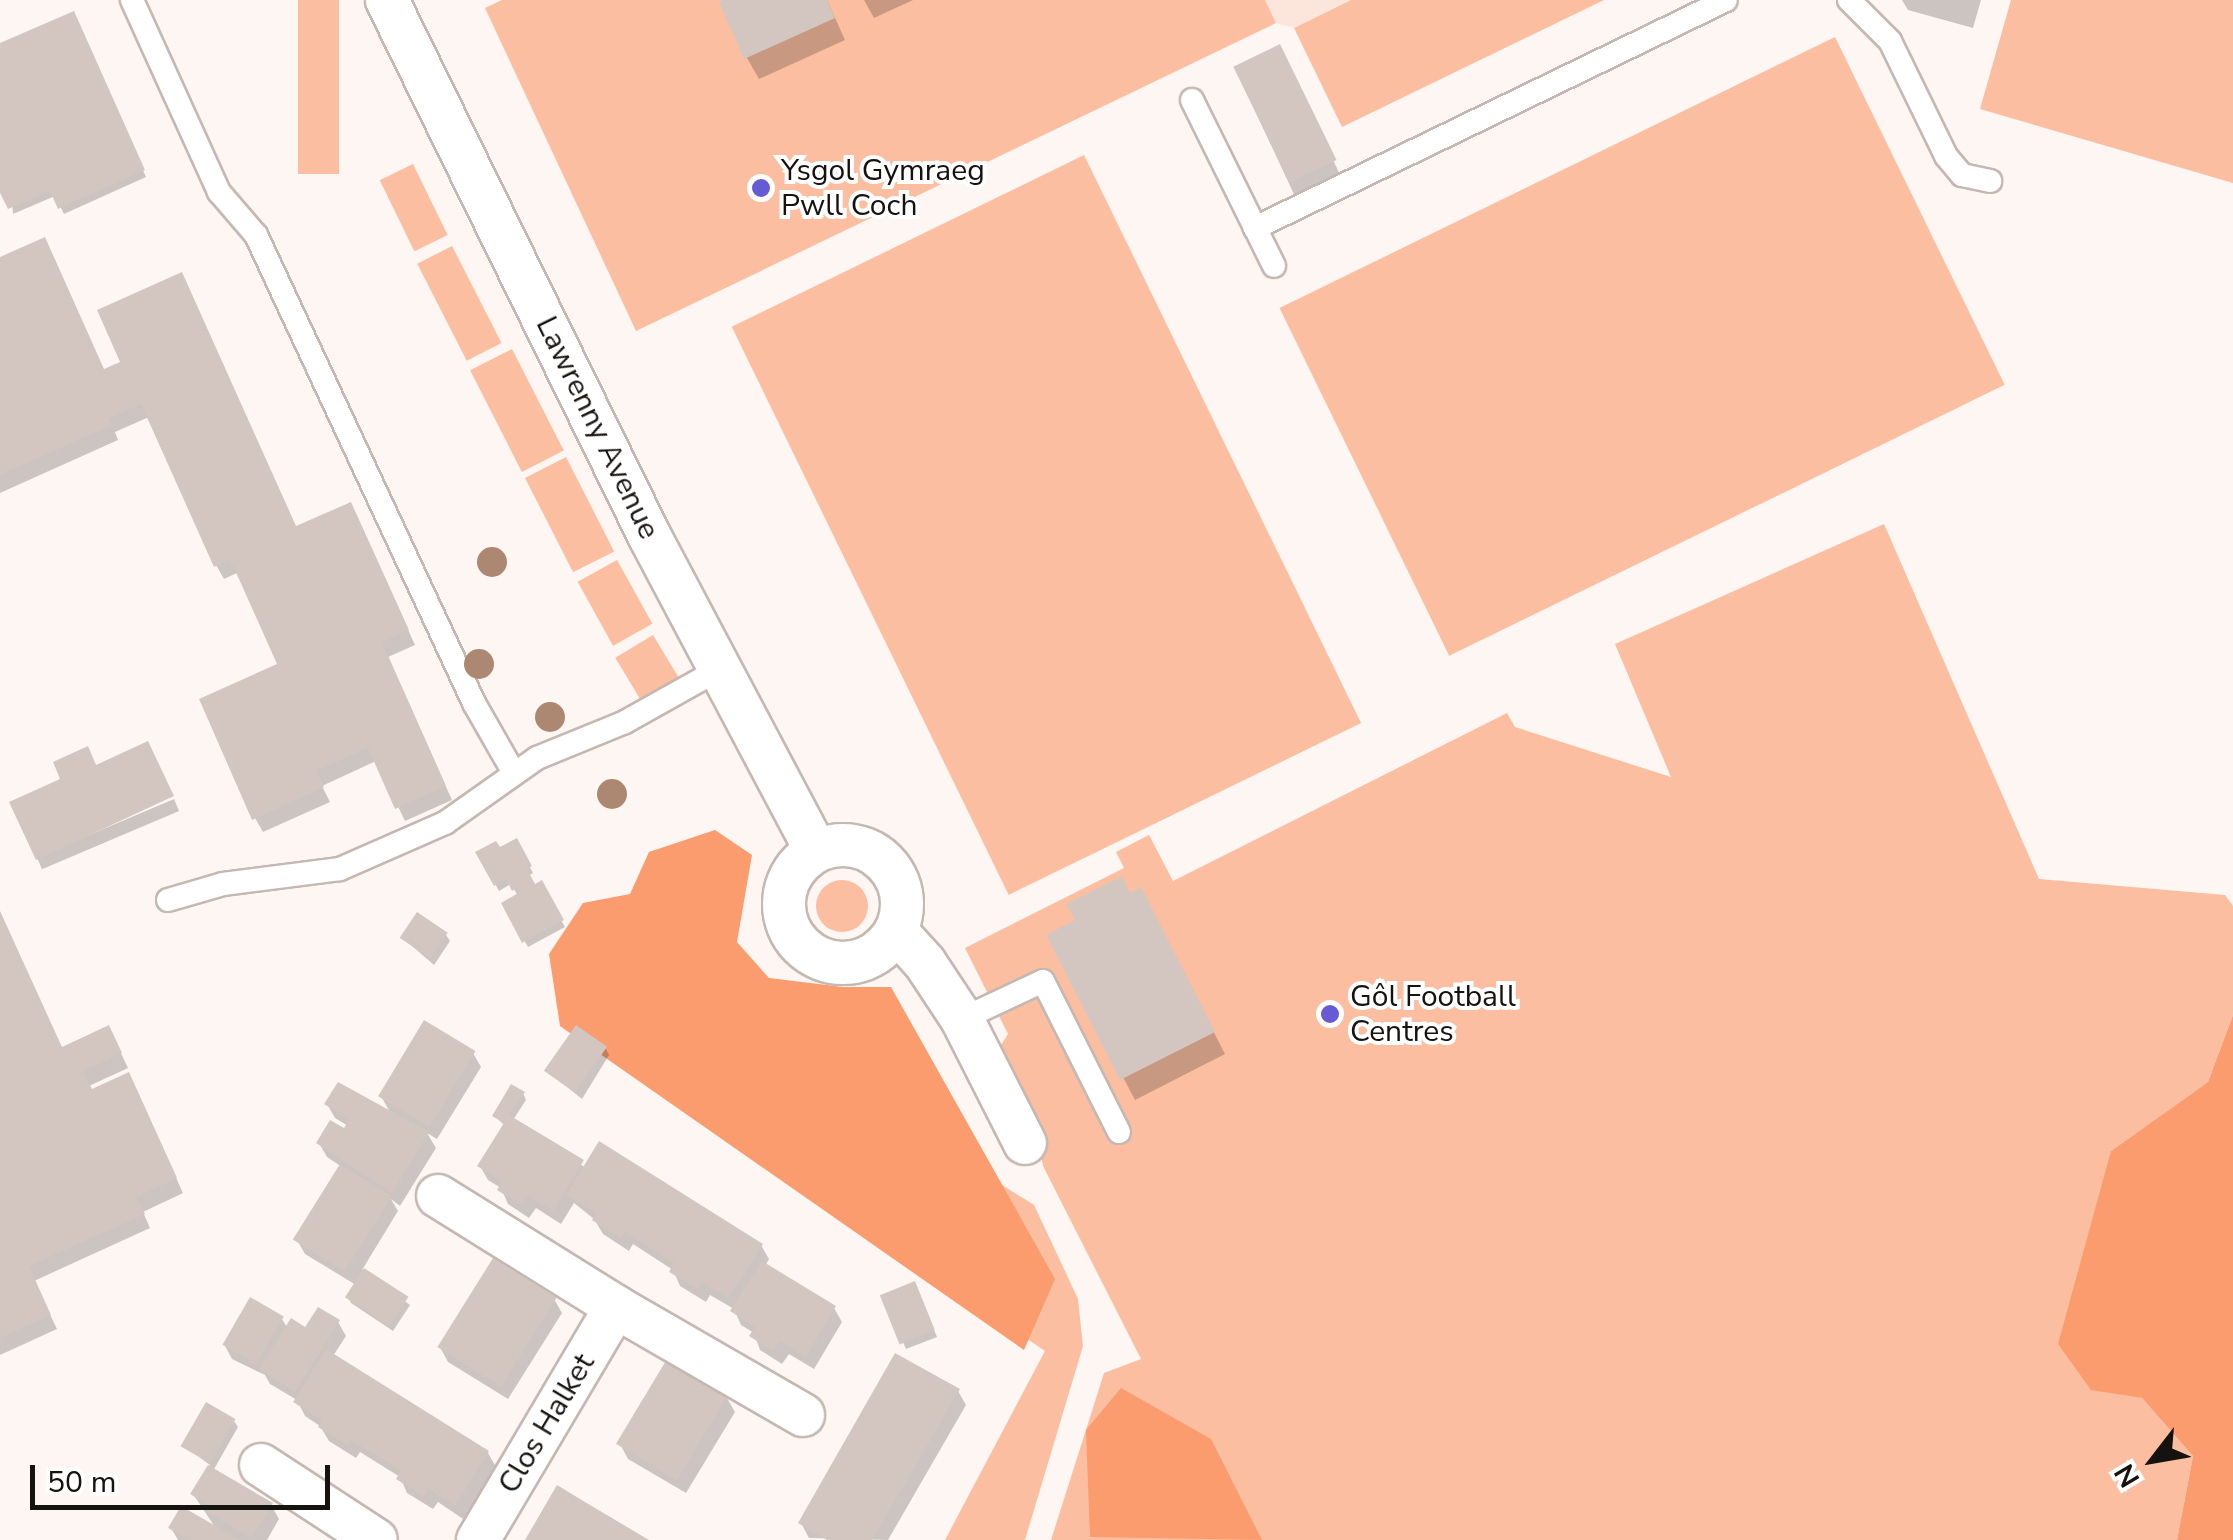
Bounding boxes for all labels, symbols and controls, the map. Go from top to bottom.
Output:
place label: Ysgol Gymraeg Pwll Coch [781,153,985,224]
marker: Ysgol Gymraeg Pwll Coch [750,177,772,199]
street label: Lawrenny Avenue [528,311,666,545]
place label: Gôl Football Centres [1350,979,1516,1050]
marker: Gôl Football Centres [1319,1003,1341,1025]
street label: Clos Halket [491,1348,603,1500]
north arrow [2103,1410,2203,1510]
scale bar [35,1445,335,1507]
text: N [2106,1457,2149,1494]
text: 50 m [47,1462,116,1503]

